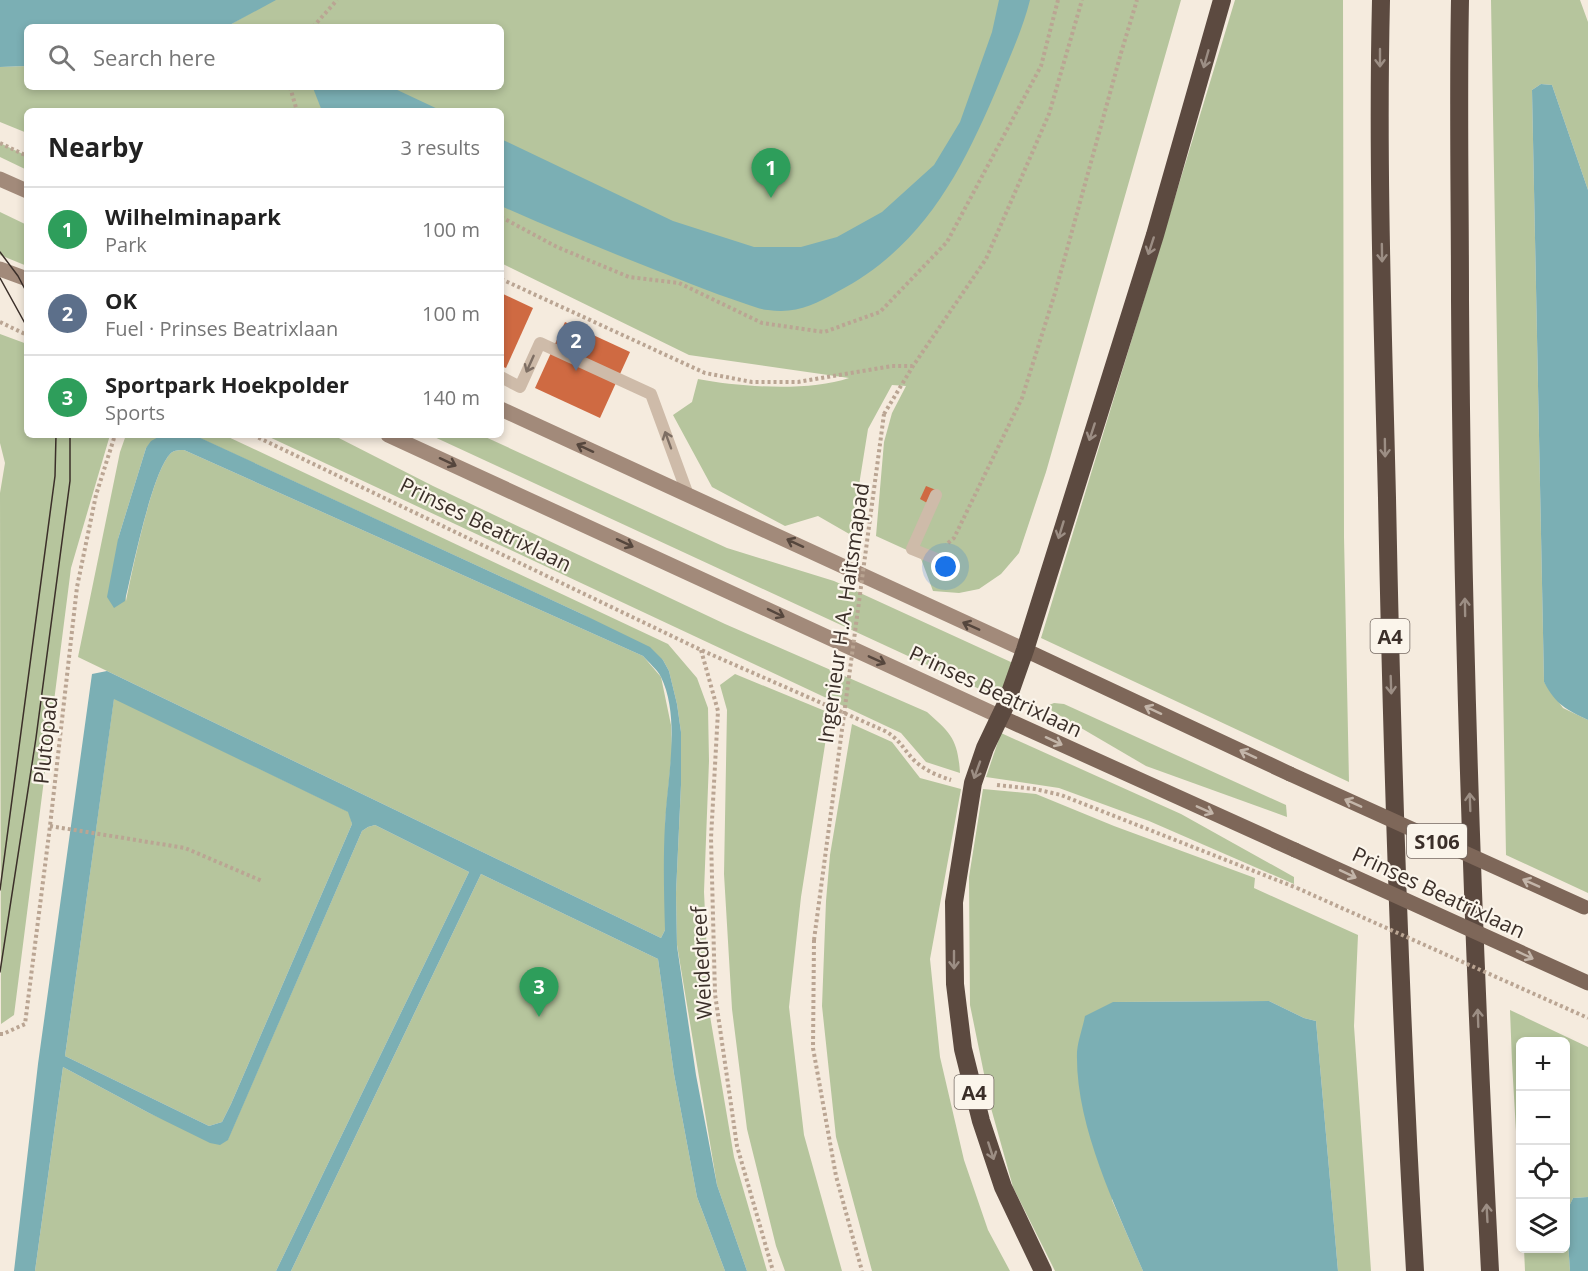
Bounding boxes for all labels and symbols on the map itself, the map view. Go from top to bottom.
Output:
one-way arrow [1374,48,1386,68]
one-way arrow [1199,49,1211,68]
pin: 1 [752,148,790,198]
one-way arrow [1145,236,1156,255]
one-way arrow [1376,243,1388,263]
pin: 2 [556,322,596,371]
one-way arrow [524,354,536,372]
one-way arrow [1086,422,1097,441]
one-way arrow [662,431,673,450]
one-way arrow [1380,438,1391,458]
one-way arrow [576,441,594,453]
one-way arrow [439,458,457,469]
street label: Prinses Beatrixlaan [396,470,576,578]
street label: Ingenieur H.A. Haitsmapad [811,481,875,745]
one-way arrow [1055,520,1066,539]
one-way arrow [786,537,804,549]
one-way arrow [616,538,634,550]
your location [931,552,960,581]
one-way arrow [1459,598,1471,618]
one-way arrow [766,608,784,620]
road number: A4 [1370,619,1410,653]
one-way arrow [963,620,981,631]
street label: Prinses Beatrixlaan [905,639,1087,743]
one-way arrow [868,655,886,666]
one-way arrow [1386,675,1397,695]
street label: Plutopad [26,695,64,785]
one-way arrow [1144,703,1162,715]
one-way arrow [1045,737,1063,748]
one-way arrow [1239,748,1257,760]
one-way arrow [971,760,982,779]
one-way arrow [1465,792,1476,812]
one-way arrow [1345,797,1363,808]
one-way arrow [1195,805,1213,816]
road number: S106 [1407,824,1467,858]
street label: Prinses Beatrixlaan [1348,840,1530,944]
one-way arrow [1338,869,1356,880]
one-way arrow [1522,877,1541,888]
street label: Weidedreef [684,904,718,1020]
one-way arrow [948,950,960,970]
one-way arrow [1516,950,1534,961]
pin: 3 [520,968,558,1017]
one-way arrow [1473,1008,1484,1028]
road number: A4 [954,1075,994,1109]
one-way arrow [986,1141,997,1160]
one-way arrow [1482,1203,1493,1223]

